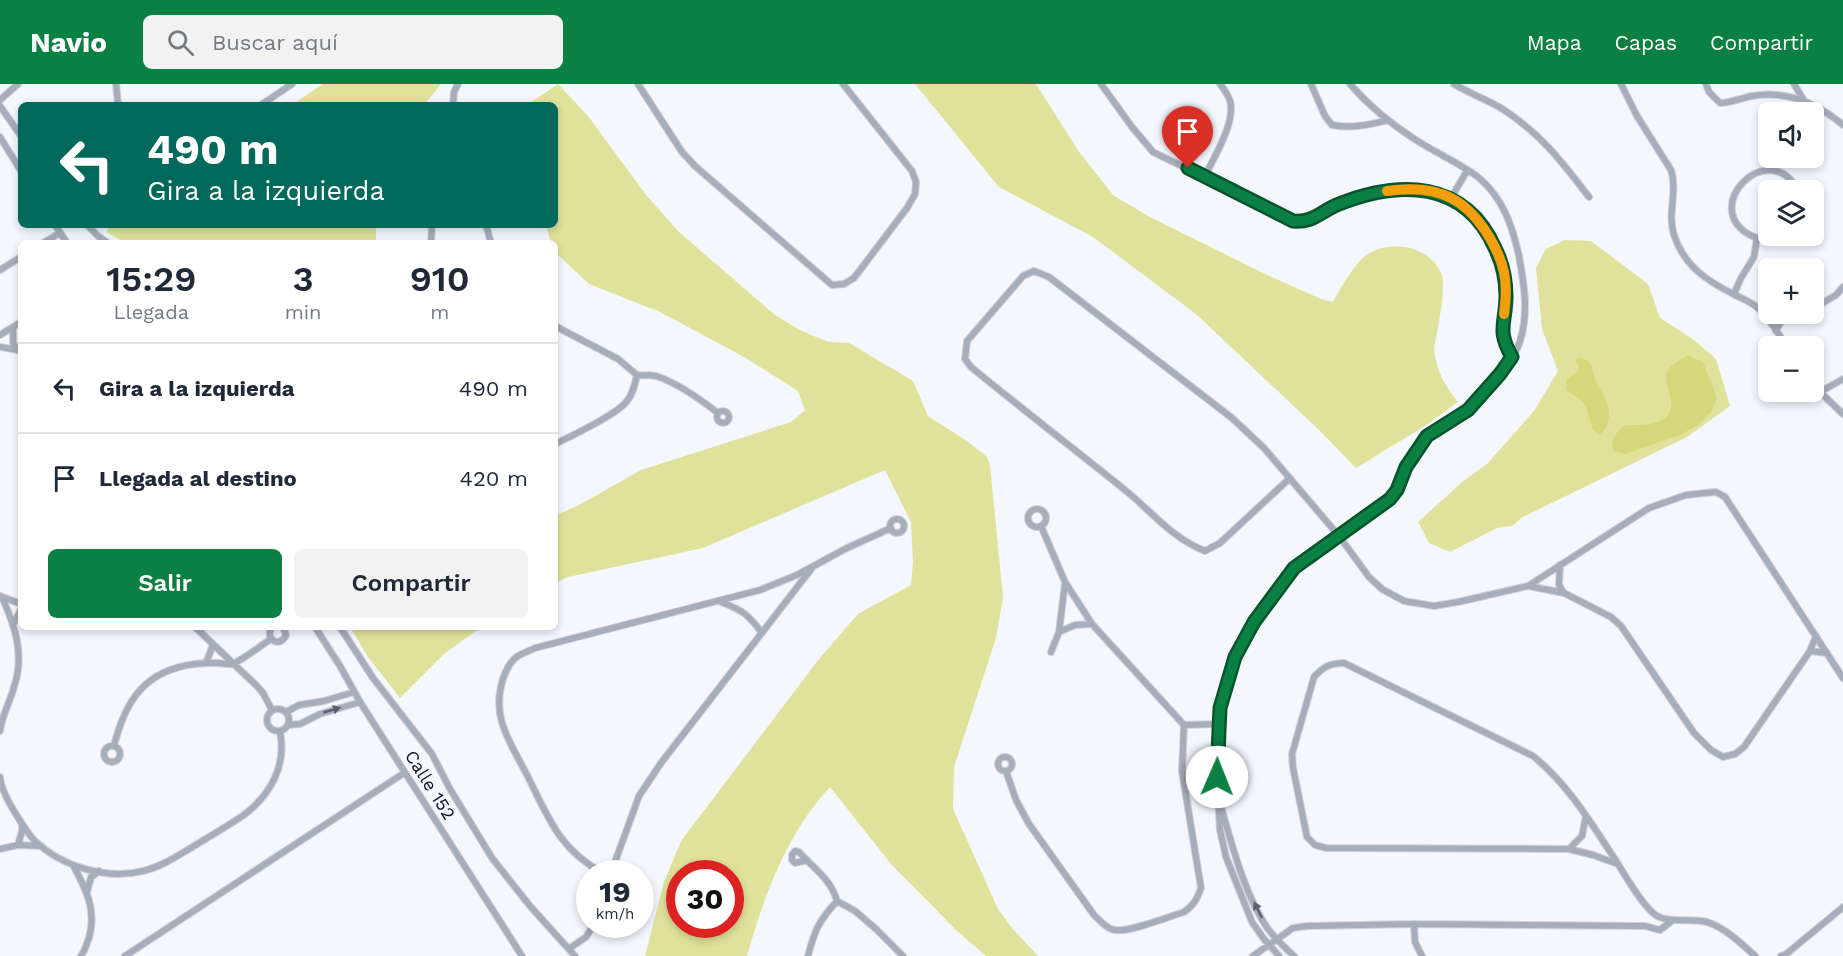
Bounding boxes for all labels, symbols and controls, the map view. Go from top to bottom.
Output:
search box [143,15,563,69]
text: Navio [30,26,107,59]
icon: search [164,26,197,59]
text: Buscar aquí [212,30,338,55]
text: Mapa [1527,30,1582,55]
text: Capas [1615,30,1677,55]
text: Compartir [1710,30,1813,55]
map controls [1758,102,1824,402]
button: sound [1758,102,1824,168]
pin [1162,106,1213,168]
icon: arrive [1171,115,1204,148]
text: 490 m [147,125,279,174]
icon: left [48,126,126,204]
text: Gira a la izquierda [147,175,385,207]
button: layers [1758,180,1824,246]
text: 15:29 [106,258,196,300]
text: 3 [292,258,314,300]
text: 910 [410,258,470,300]
button: + [1758,258,1824,324]
text: Llegada [114,300,189,324]
text: min [285,300,321,324]
text: m [430,300,449,324]
button: − [1758,336,1824,402]
icon: left [48,372,81,405]
text: Gira a la izquierda [99,376,295,401]
text: 490 m [459,376,528,401]
icon: arrive [48,462,81,495]
text: Llegada al destino [99,466,297,491]
text: 420 m [460,466,528,491]
button: Salir [48,549,282,618]
button: Compartir [294,549,528,618]
one-way arrow [323,705,341,714]
position arrow [1185,745,1249,809]
street label: Calle 152 [401,746,460,823]
speed limit sign: 30 [666,860,744,938]
text: 19 [599,874,631,909]
one-way arrow [1254,902,1263,919]
text: km/h [596,905,634,923]

